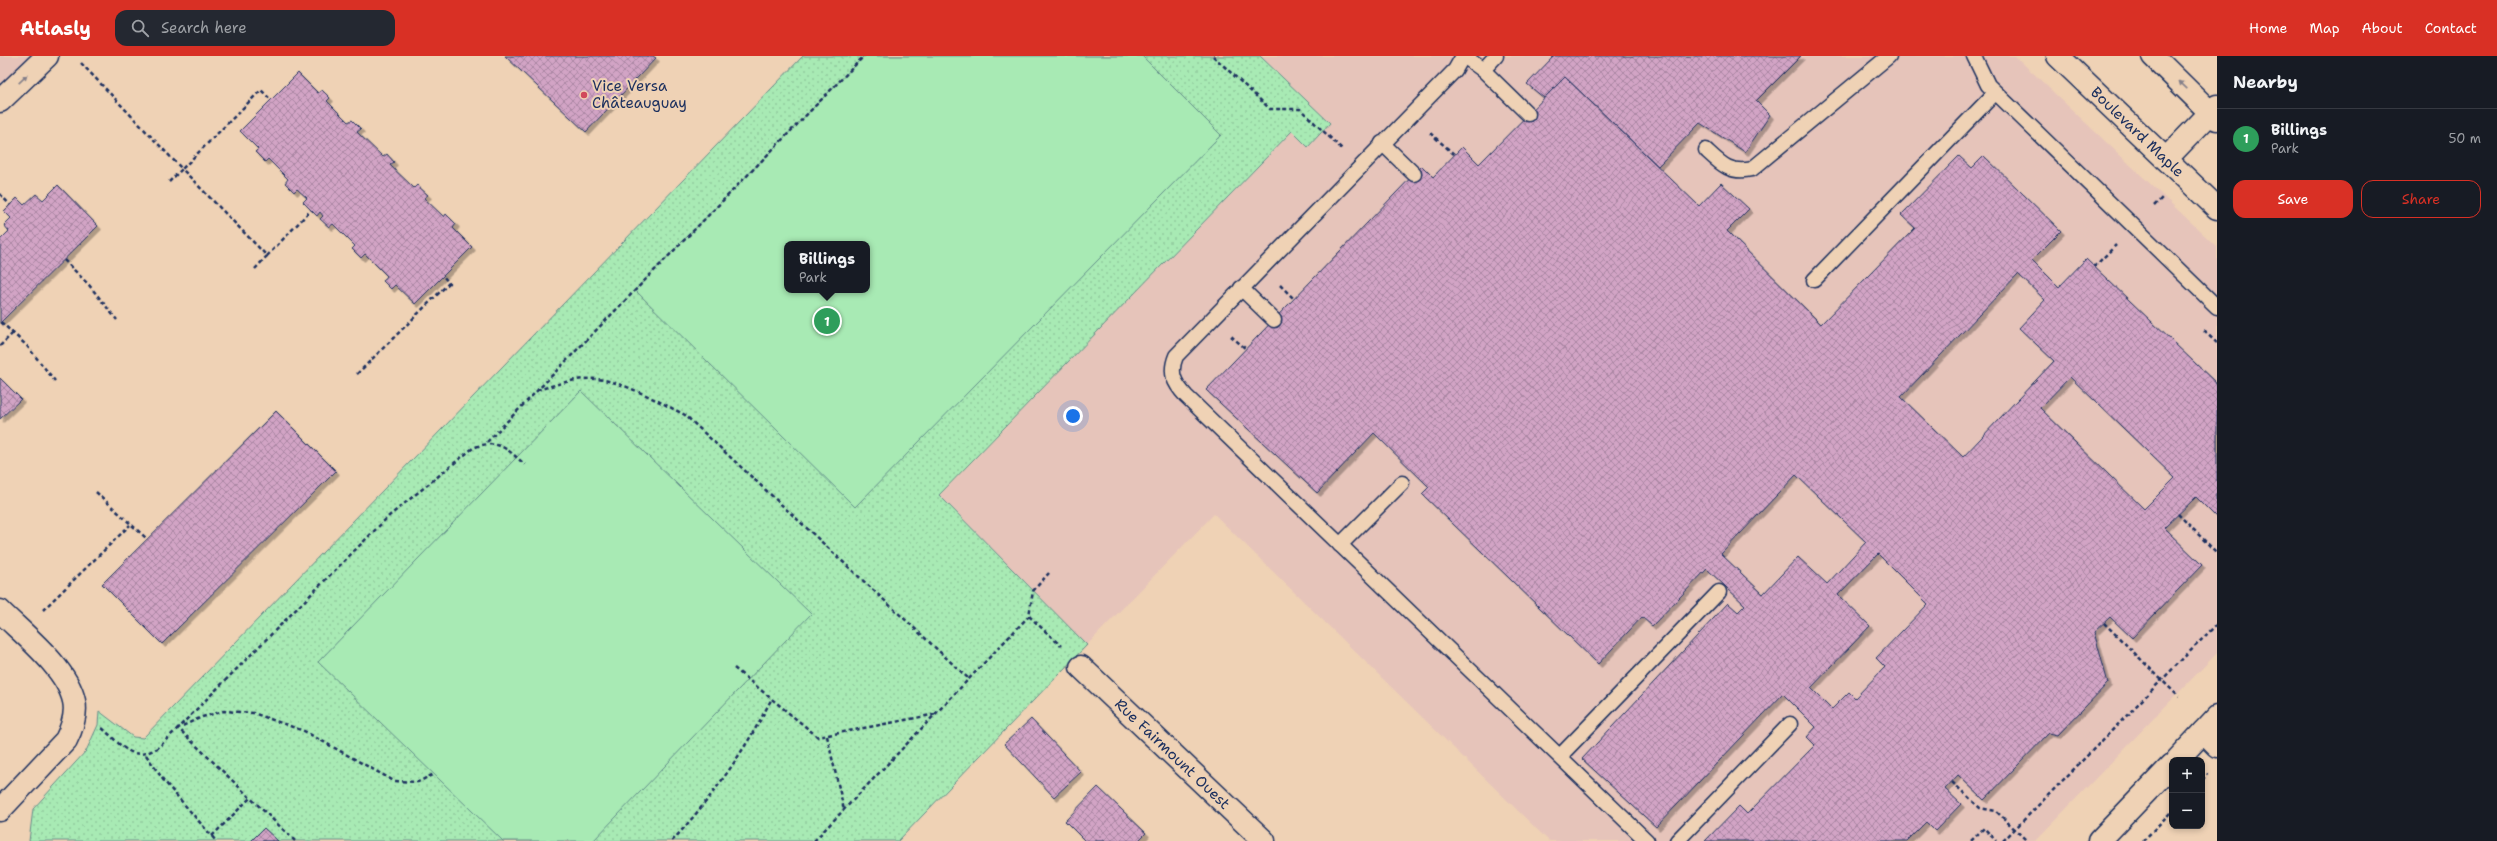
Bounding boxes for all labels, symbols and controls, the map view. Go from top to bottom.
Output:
search box [115,10,395,46]
text: Atlasly [20,16,91,41]
icon: search [129,17,151,39]
text: Search here [161,18,247,38]
text: Home [2249,19,2288,37]
text: Map [2310,19,2340,37]
text: About [2362,19,2403,37]
text: Contact [2425,19,2477,37]
text: Nearby [2233,71,2298,93]
one-way arrow [18,74,28,84]
place label: Vice Versa Châteauguay [592,76,687,113]
one-way arrow [2178,80,2188,90]
street label: Boulevard Maple [2086,83,2189,181]
marker: Vice Versa Châteauguay [579,90,589,100]
text: Billings [2271,120,2327,140]
text: 1 [2243,130,2249,147]
text: 50 m [2448,130,2481,147]
text: Park [2271,140,2299,157]
button: Save [2233,180,2353,218]
button: Share [2361,180,2481,218]
popup [784,241,870,293]
text: Billings [799,249,855,269]
text: Park [799,269,827,286]
pin: 1 [814,306,840,336]
your location [1063,406,1083,426]
street label: Rue Fairmount Ouest [1110,694,1234,814]
map controls [2169,757,2205,829]
button: + [2169,757,2205,793]
button: − [2169,793,2205,829]

